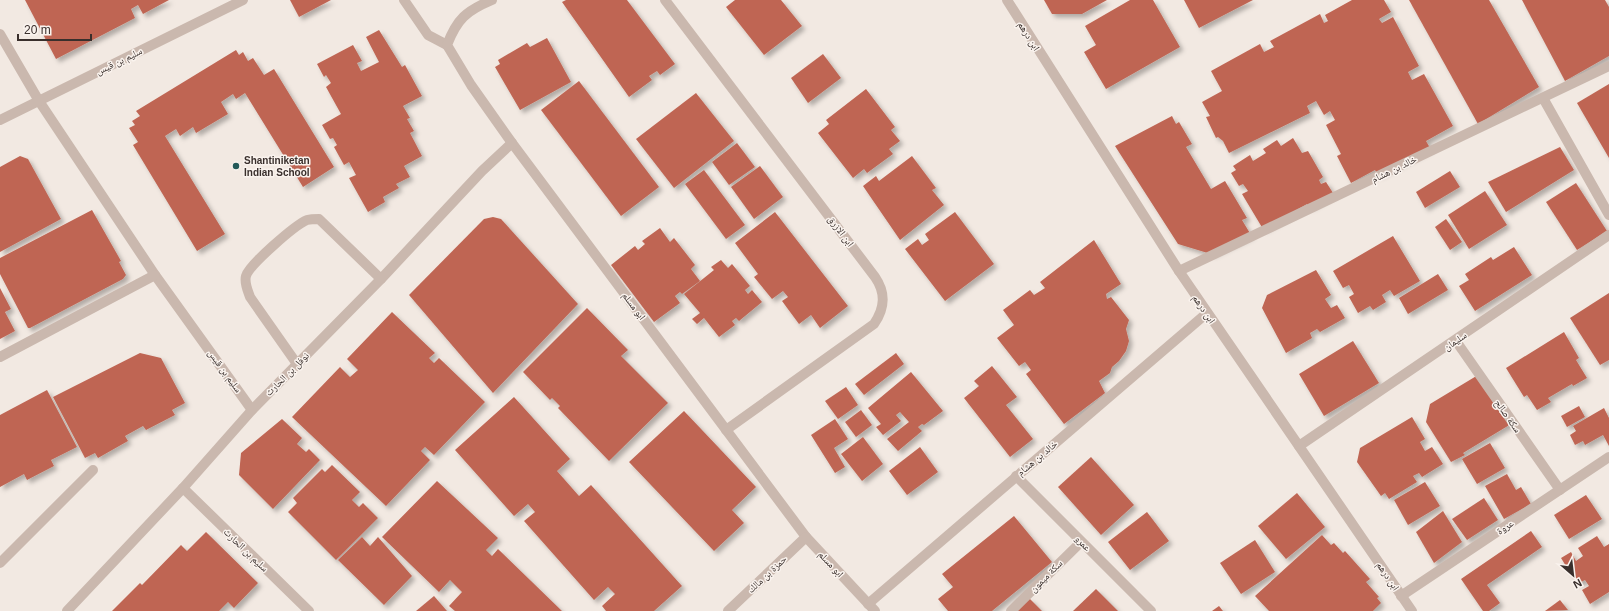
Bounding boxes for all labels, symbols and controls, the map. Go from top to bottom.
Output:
scale bar [18,16,91,42]
street label: ابن درهم [1014,19,1042,54]
text: 20 m [24,23,51,37]
street label: سليم بن قيس [94,45,145,79]
street label: خالد بن هشام [1370,153,1420,186]
place label: Shantiniketan Indian School [244,155,310,178]
marker: Shantiniketan Indian School [231,161,241,171]
street label: ابن الازرق [825,214,856,249]
street label: ابو مسلم [619,290,648,323]
street label: ابن درهم [1189,293,1218,327]
street label: سليمان [1441,329,1469,353]
street label: سليم بن قيس [204,348,244,396]
street label: نوفل بن الحارث [263,350,312,399]
street label: سكة صالح [1492,397,1524,435]
street label: خالد بن هشام [1015,438,1061,480]
street label: عروة [1495,517,1515,537]
street label: سليم بن الحارث [220,526,271,576]
street label: عمرو [1073,533,1093,553]
street label: ابو مسلم [815,549,846,581]
street label: حمزة بن مالك [745,553,790,596]
north arrow [1553,555,1593,595]
street label: سكة ميمون [1028,557,1065,595]
street label: ابن درهم [1373,560,1402,594]
text: N [1571,577,1584,591]

